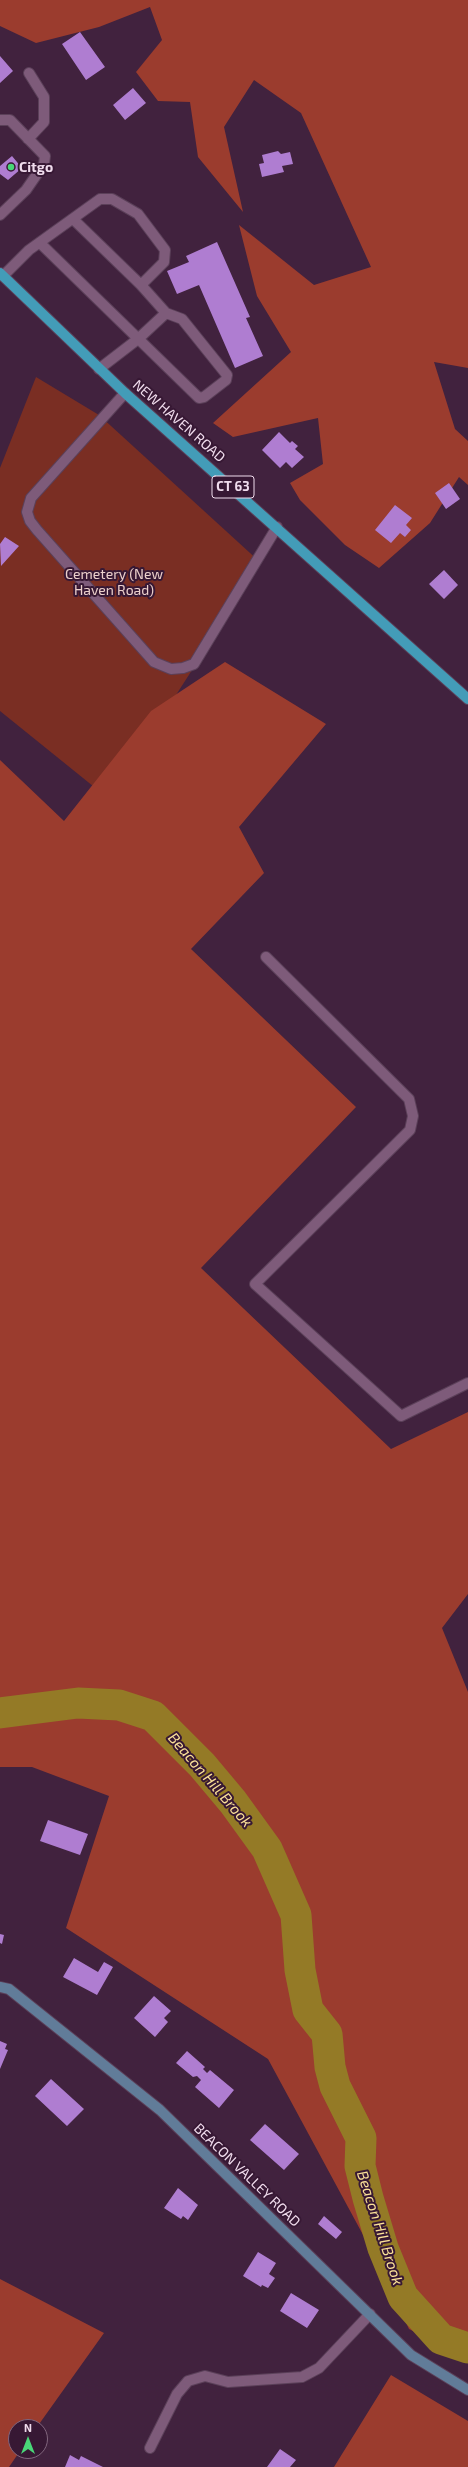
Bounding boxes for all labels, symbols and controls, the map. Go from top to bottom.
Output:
place label: Citgo [19,159,53,175]
marker: Citgo [6,162,16,172]
street label: NEW HAVEN ROAD [129,376,229,466]
road number: CT 63 [212,476,254,498]
park label: Cemetery (New Haven Road) [65,566,163,598]
water label: Beacon Hill Brook [164,1729,256,1831]
street label: BEACON VALLEY ROAD [190,2120,304,2230]
water label: Beacon Hill Brook [353,2169,407,2287]
north arrow [8,2419,48,2459]
text: N [24,2421,32,2434]

